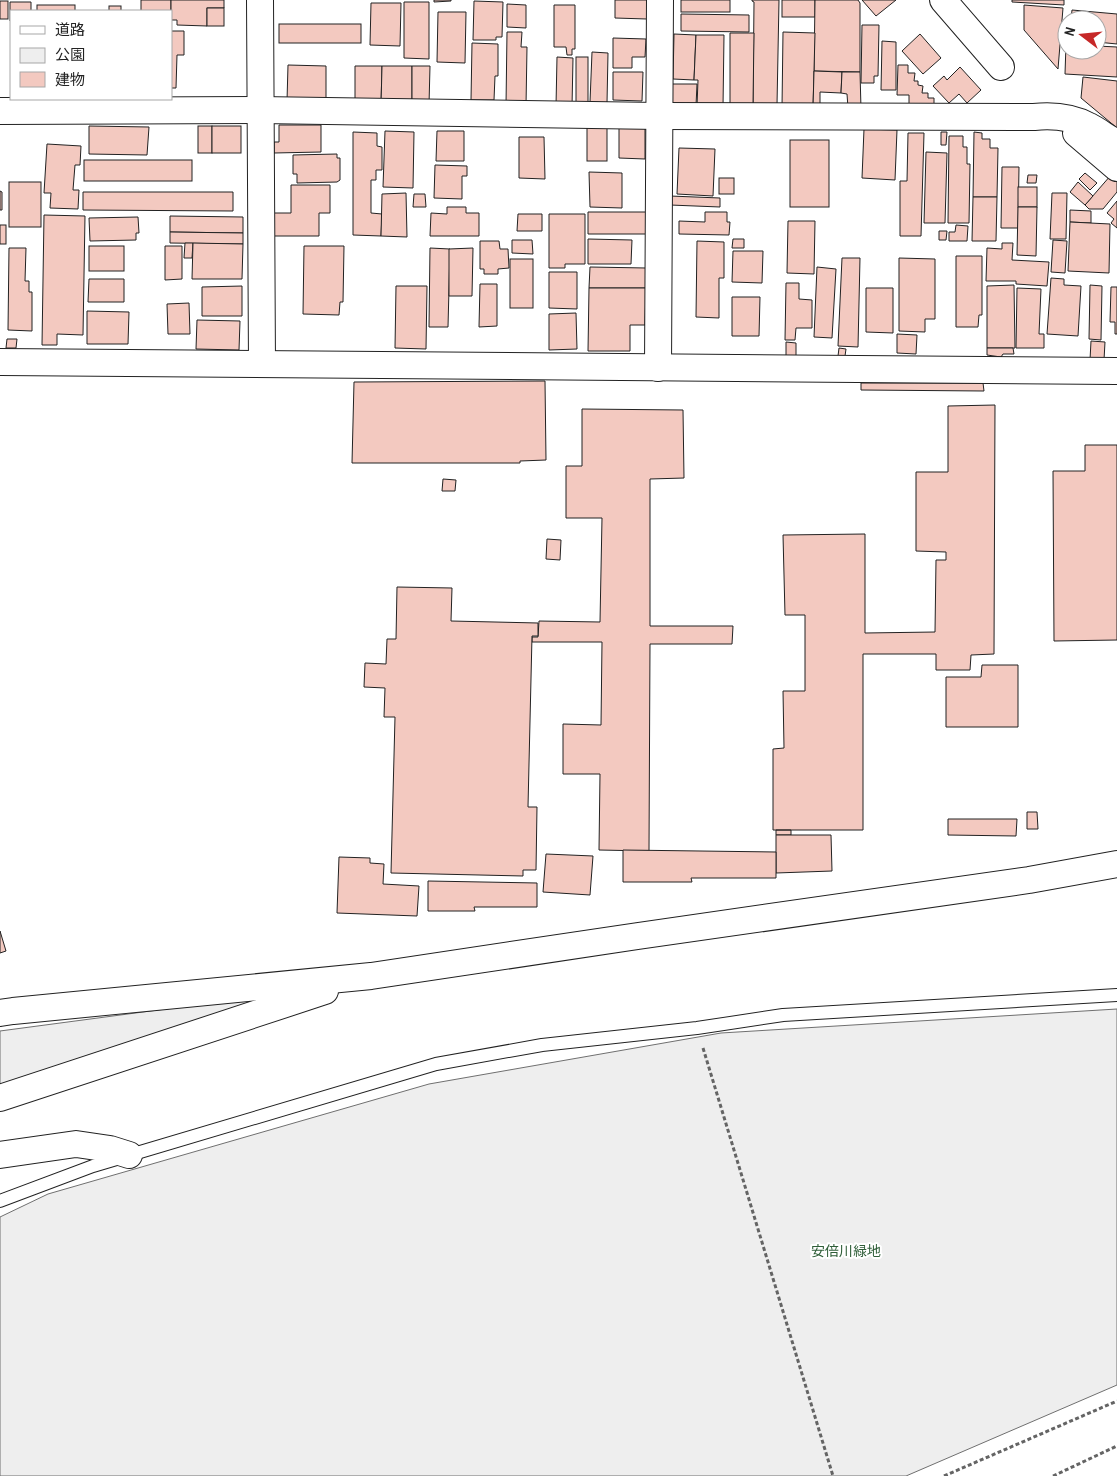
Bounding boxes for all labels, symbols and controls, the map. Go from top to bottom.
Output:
legend [10,10,172,100]
north arrow [1057,10,1107,60]
text: 道路 [55,19,85,40]
text: N [1060,25,1079,38]
text: 公園 [55,44,85,65]
text: 建物 [55,69,85,90]
park label: 安倍川緑地 [811,1242,881,1260]

